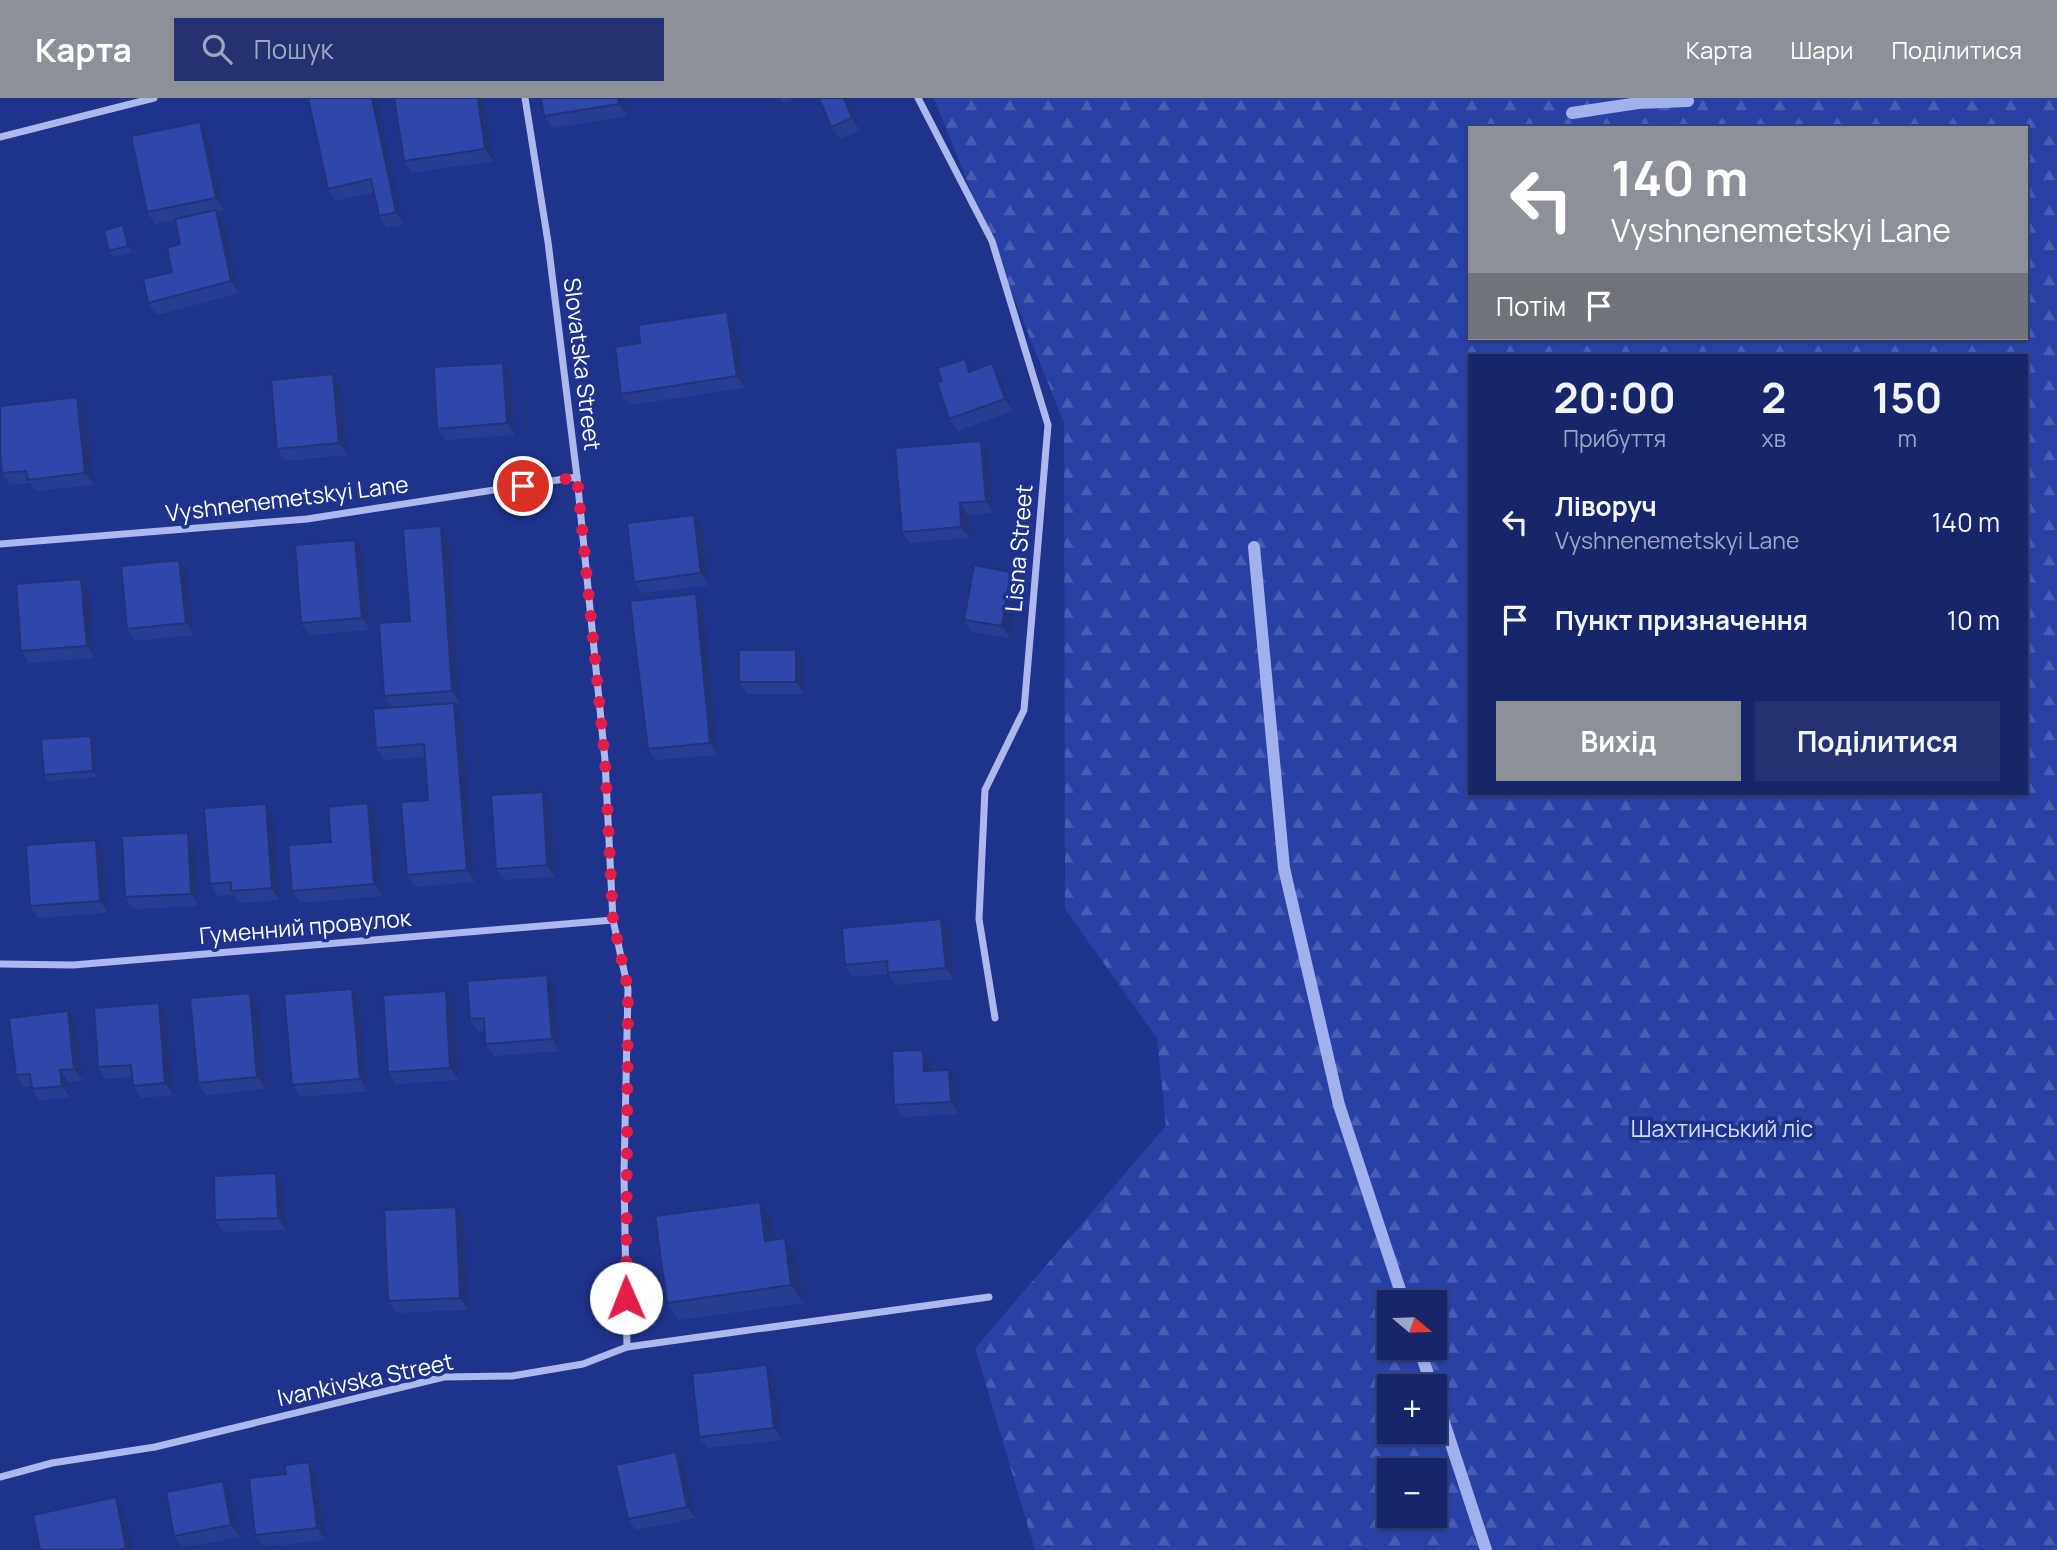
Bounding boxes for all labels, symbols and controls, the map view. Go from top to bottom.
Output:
search box [174,18,664,81]
text: Карта [35,27,132,72]
icon: search [198,30,236,68]
text: Пошук [254,31,334,67]
text: Карта [1686,33,1753,66]
text: Шари [1791,33,1853,66]
text: Поділитися [1891,33,2022,66]
text: 140 m [1611,144,1748,211]
icon: left [1496,154,1587,245]
text: Vyshnenemetskyi Lane [1611,208,1951,252]
street label: Slovatska Street [557,276,609,452]
icon: arrive [1580,287,1618,325]
text: Потім [1496,288,1566,324]
text: 20:00 [1554,368,1676,426]
text: 2 [1761,368,1786,426]
text: 150 [1872,368,1942,426]
text: Прибуття [1563,422,1666,454]
text: хв [1762,422,1786,454]
text: m [1897,422,1917,454]
pin [493,456,553,516]
street label: Vyshnenemetskyi Lane [164,467,410,529]
icon: arrive [504,467,542,505]
street label: Lisna Street [996,483,1040,613]
text: Ліворуч [1555,488,1657,524]
icon: left [1496,503,1534,541]
text: 140 m [1931,504,2000,540]
text: Vyshnenemetskyi Lane [1555,524,1799,556]
icon: arrive [1496,601,1534,639]
text: Пункт призначення [1555,602,1808,638]
text: 10 m [1947,602,2000,638]
button: Вихід [1496,701,1741,781]
button: Поділитися [1755,701,2000,781]
street label: Гуменний провулок [198,901,413,951]
park label: Шахтинський ліс [1631,1112,1813,1144]
position arrow [589,1261,663,1335]
north arrow [1377,1290,1447,1360]
map controls [1377,1290,1447,1528]
street label: Ivankivska Street [274,1345,456,1413]
button: + [1377,1374,1447,1444]
button: − [1377,1458,1447,1528]

